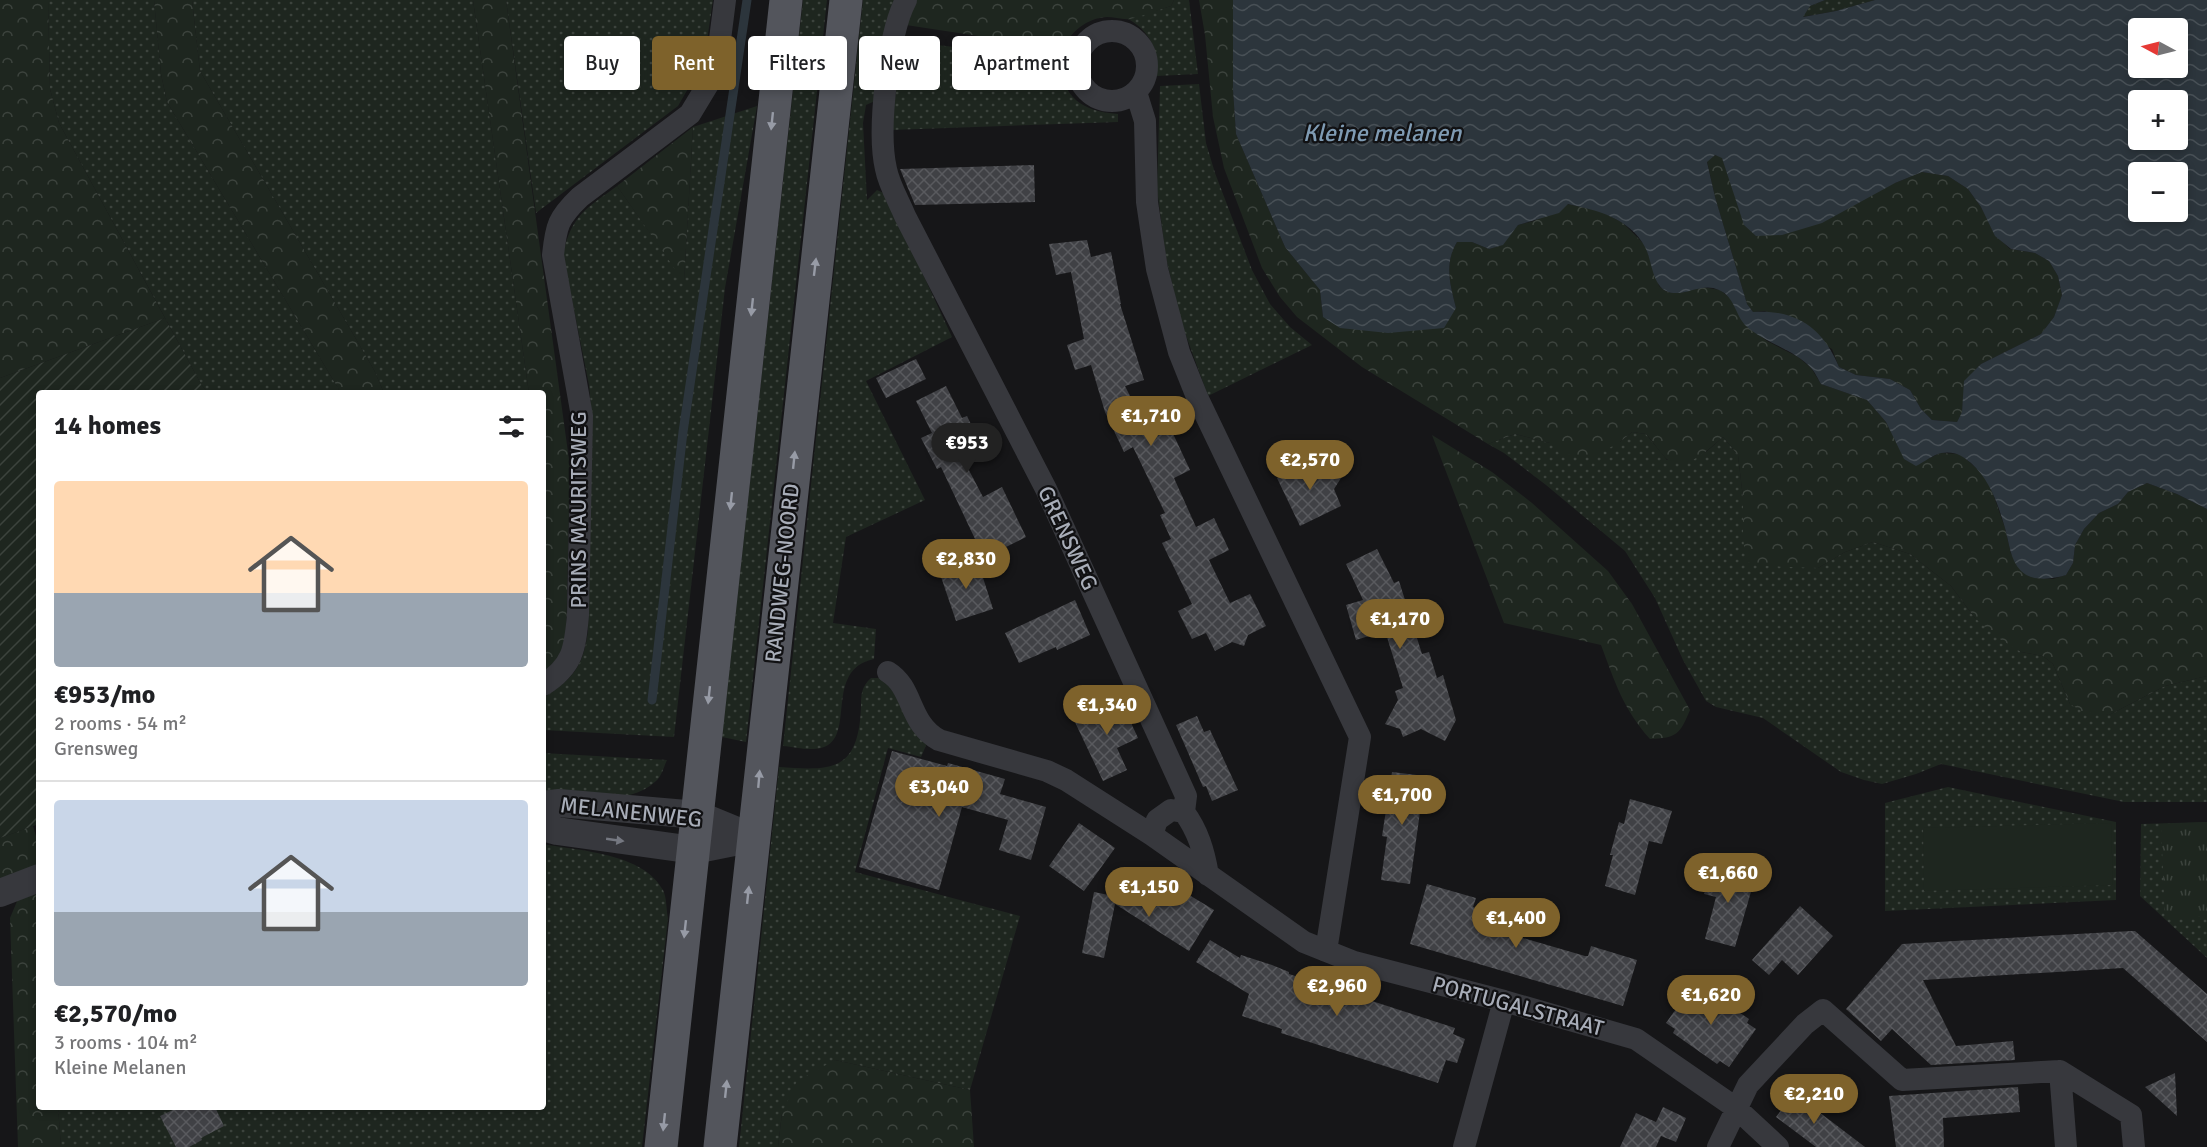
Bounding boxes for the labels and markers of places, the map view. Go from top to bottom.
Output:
pin: €1,710 [1102,396,1200,447]
pin: €953 [931,423,1003,474]
pin: €2,570 [1261,440,1359,491]
pin: €2,830 [917,539,1015,590]
pin: €1,170 [1351,599,1449,650]
pin: €1,340 [1058,685,1156,736]
pin: €3,040 [890,767,988,818]
pin: €1,700 [1353,775,1451,826]
pin: €1,660 [1679,853,1777,904]
pin: €1,150 [1100,867,1198,918]
pin: €1,400 [1467,898,1565,949]
pin: €2,960 [1288,966,1386,1017]
pin: €1,620 [1662,975,1760,1026]
pin: €2,210 [1765,1074,1863,1125]

